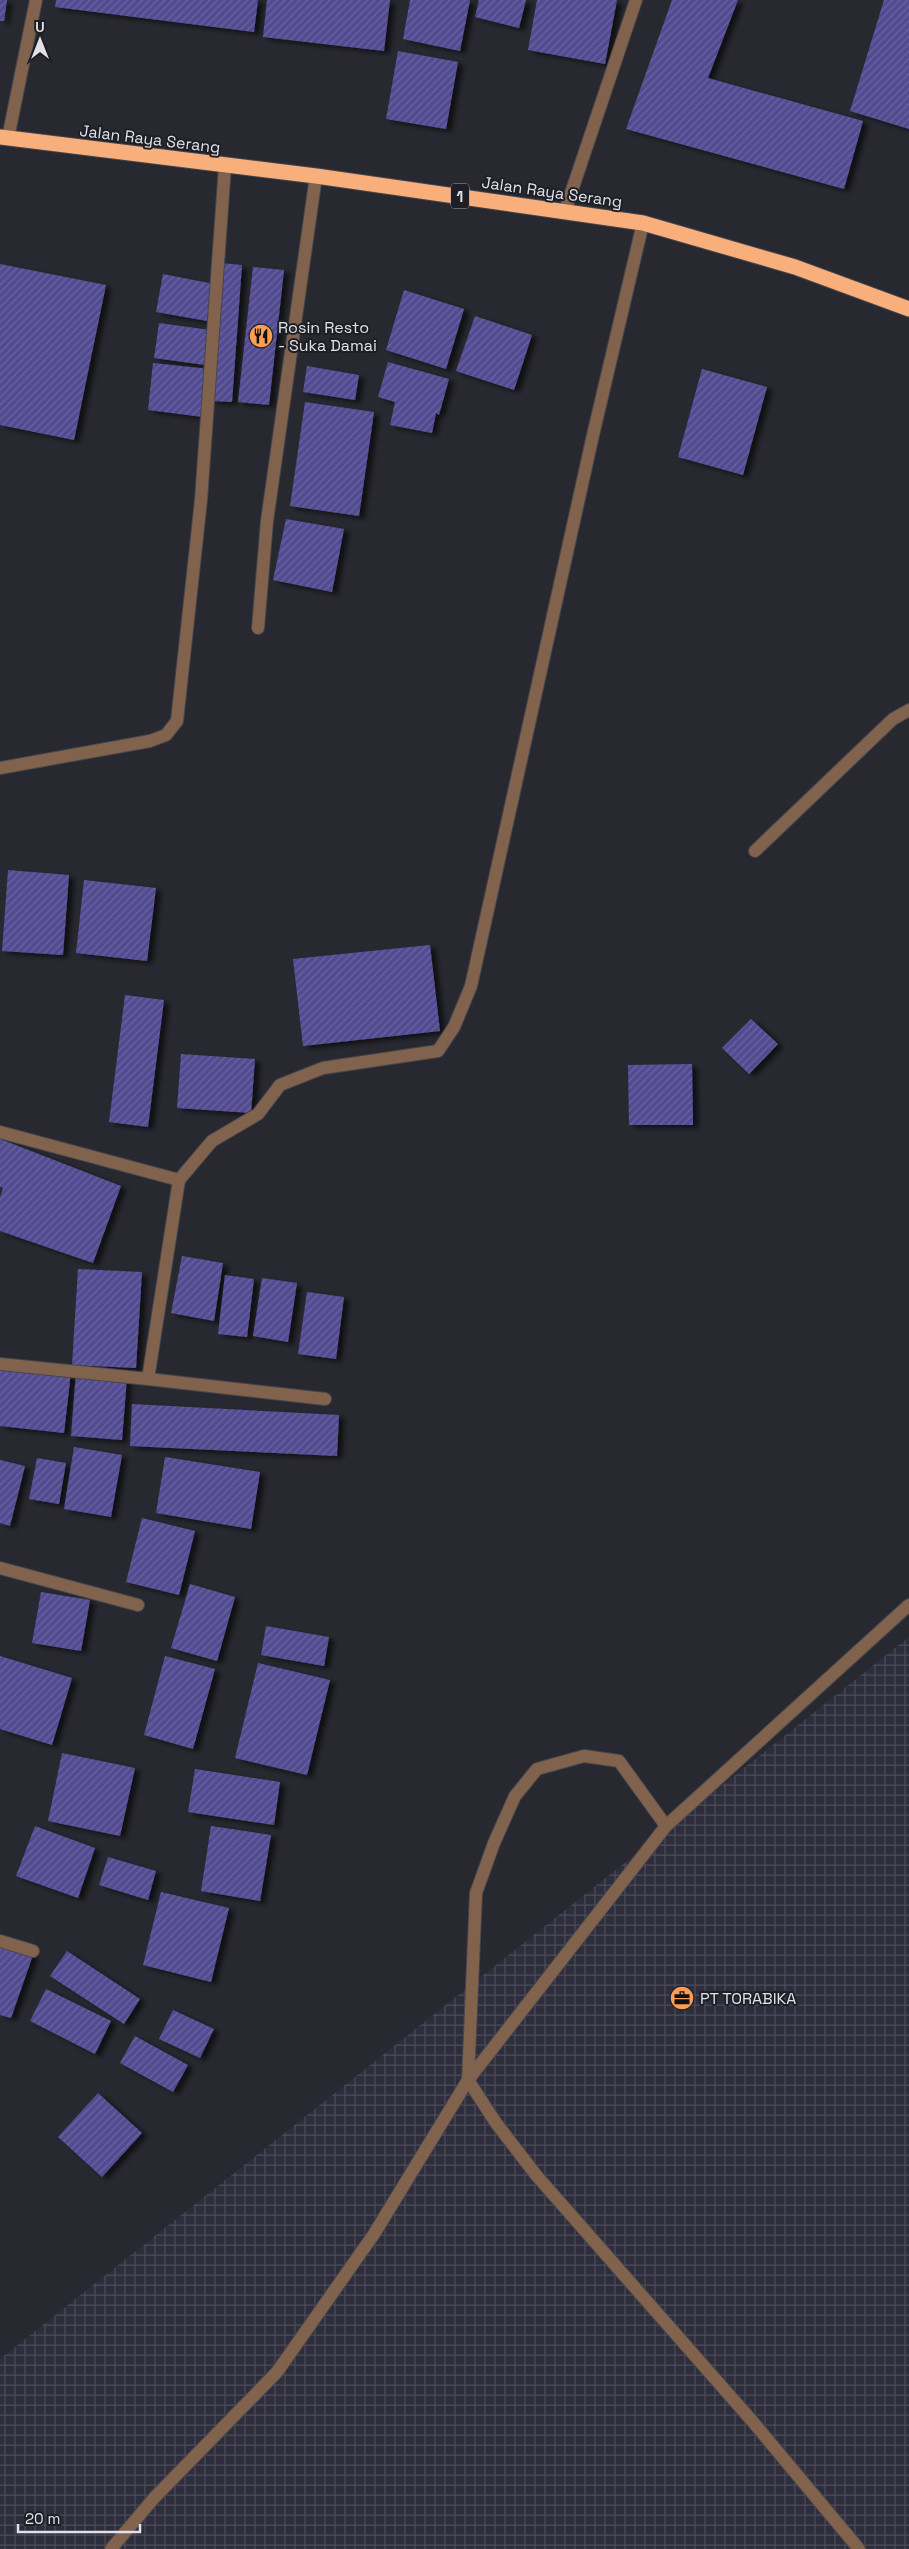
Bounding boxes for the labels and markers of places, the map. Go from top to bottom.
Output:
place label: Rosin Resto - Suka Damai [278,317,377,356]
restaurant icon: Rosin Resto - Suka Damai [248,323,274,349]
office icon: PT TORABIKA [669,1985,695,2011]
place label: PT TORABIKA [700,1988,796,2009]

